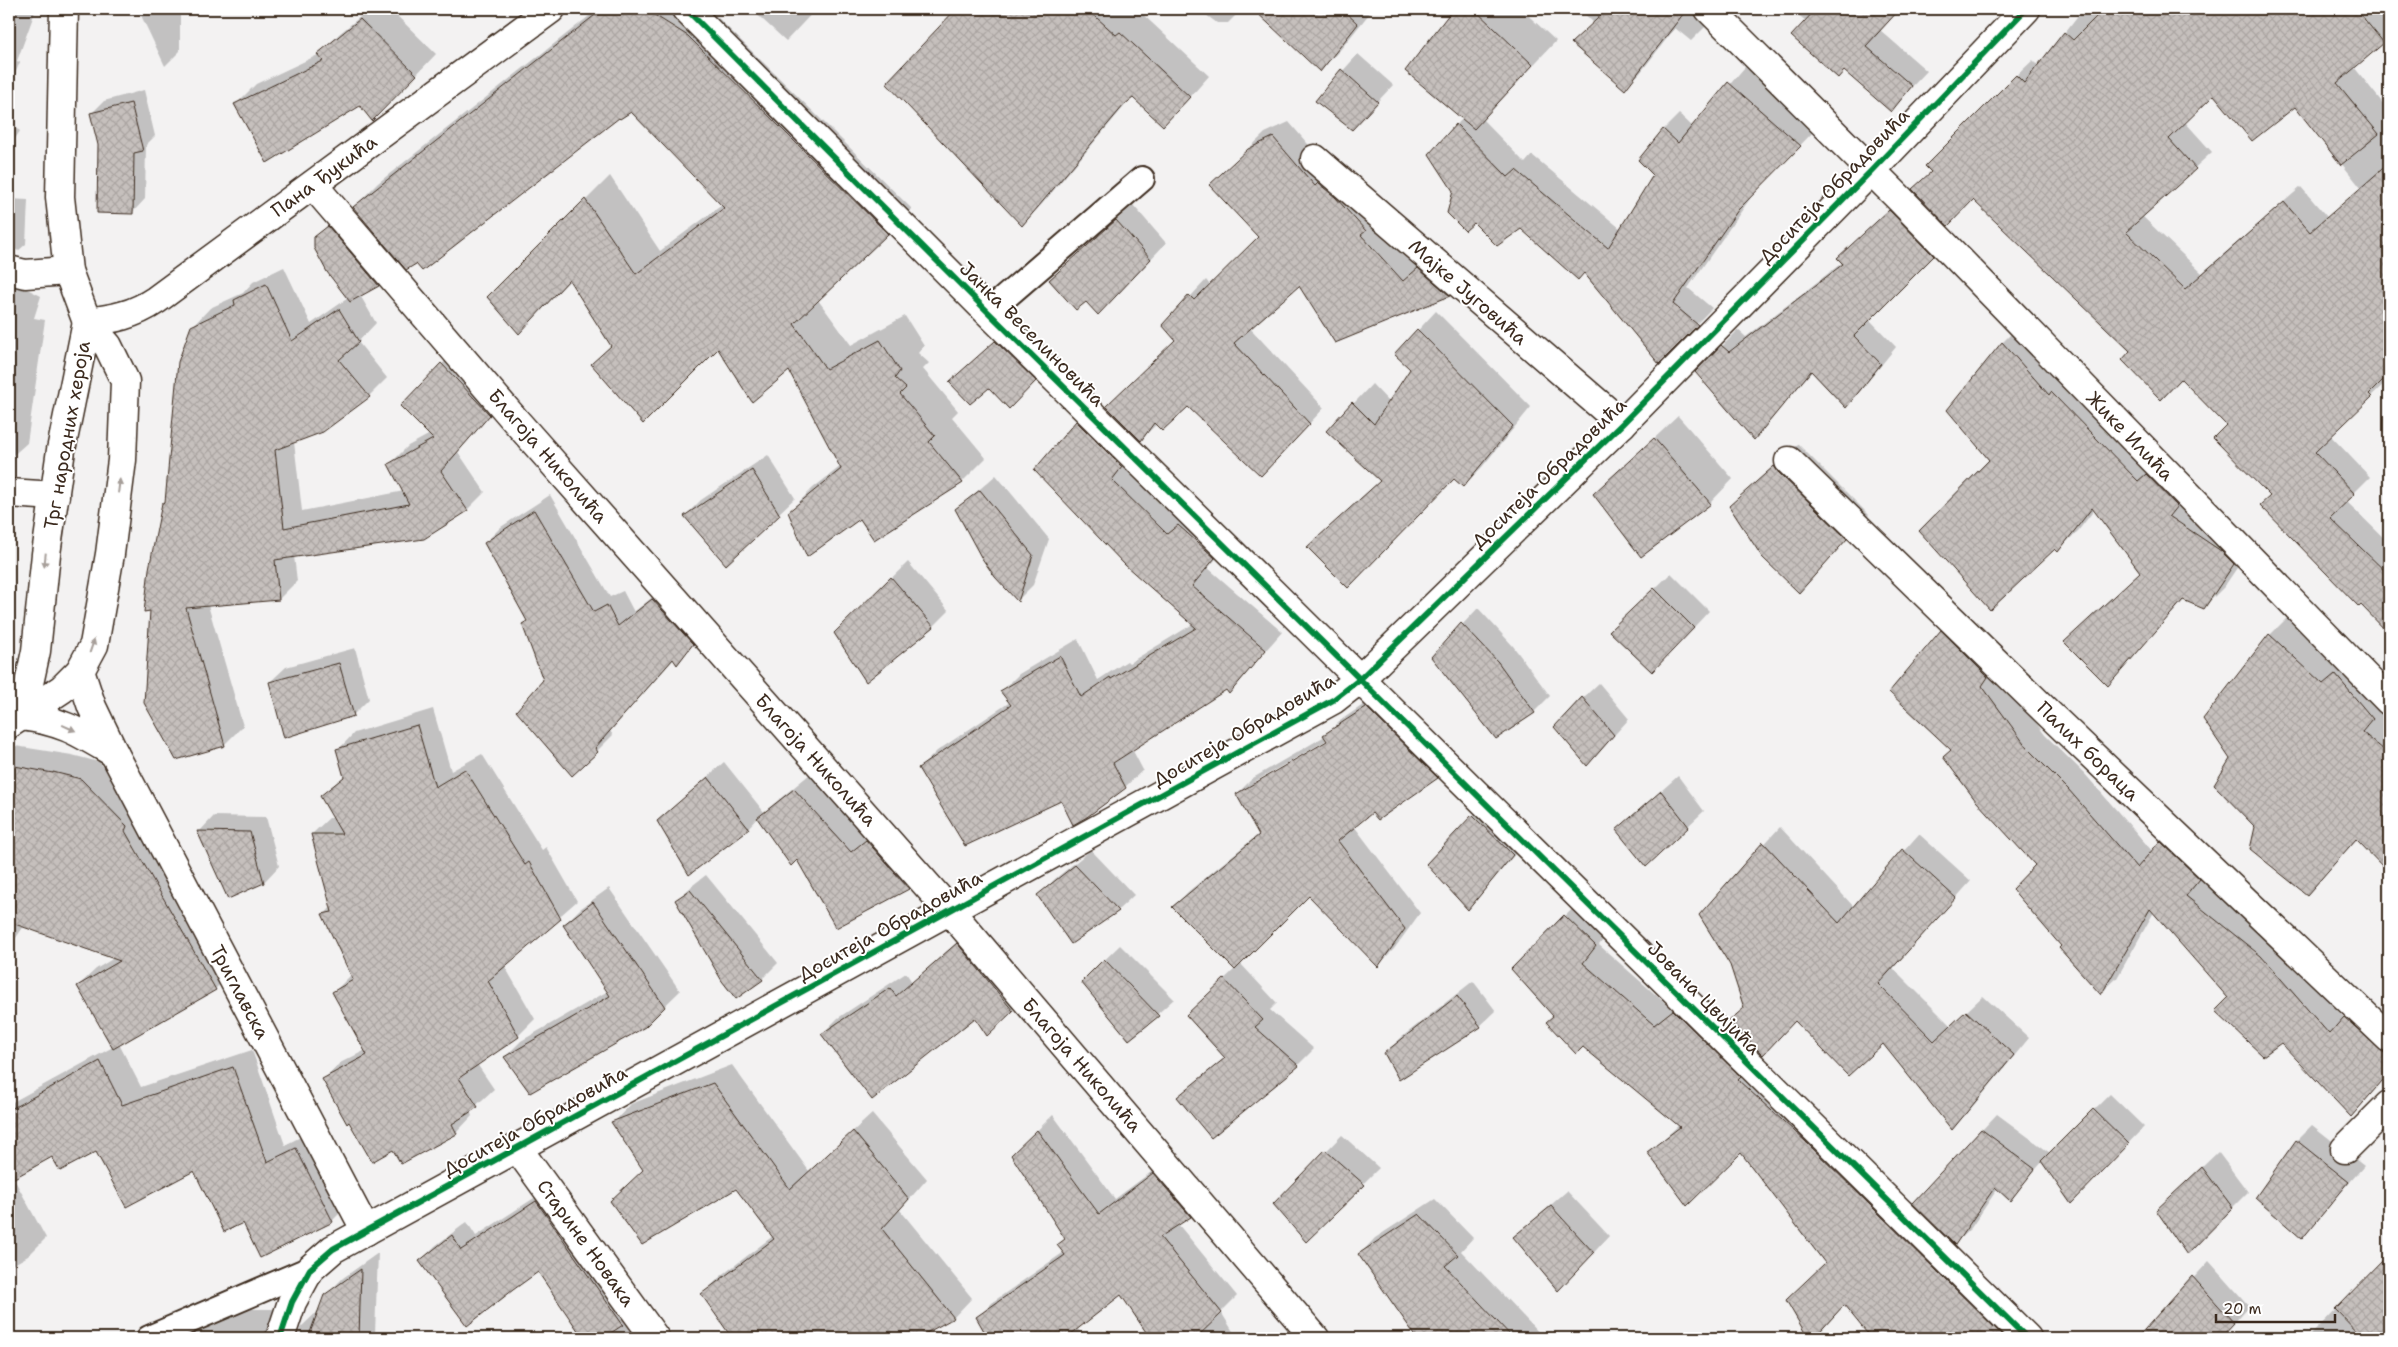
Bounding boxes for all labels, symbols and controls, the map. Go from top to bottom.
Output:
street label: Доситеја Обрадовића [1753,103,1915,269]
street label: Пана Ђукића [266,129,382,223]
street label: Мајке Југовића [1403,234,1533,351]
street label: Јанка Веселиновића [954,256,1110,412]
street label: Трг народних хероја [38,339,96,531]
street label: Благоја Николића [483,384,613,529]
street label: Жике Илића [2081,386,2179,486]
street label: Доситеја Обрадовића [1466,392,1632,554]
one-way arrow [115,478,123,494]
one-way arrow [41,552,49,568]
one-way arrow [88,638,96,653]
street label: Доситеја Обрадовића [1148,667,1340,792]
street label: Благоја Николића [750,688,882,832]
street label: Палих бораца [2031,696,2145,806]
one-way arrow [62,724,76,732]
street label: Доситеја Обрадовића [794,865,987,987]
street label: Јована Цвијића [1642,936,1766,1060]
street label: Триглавска [205,940,275,1044]
street label: Благоја Николића [1017,993,1147,1138]
street label: Доситеја Обрадовића [439,1060,632,1182]
street label: Старине Новака [531,1174,641,1312]
scale bar [2216,1292,2334,1324]
text: 20 m [2223,1299,2262,1319]

